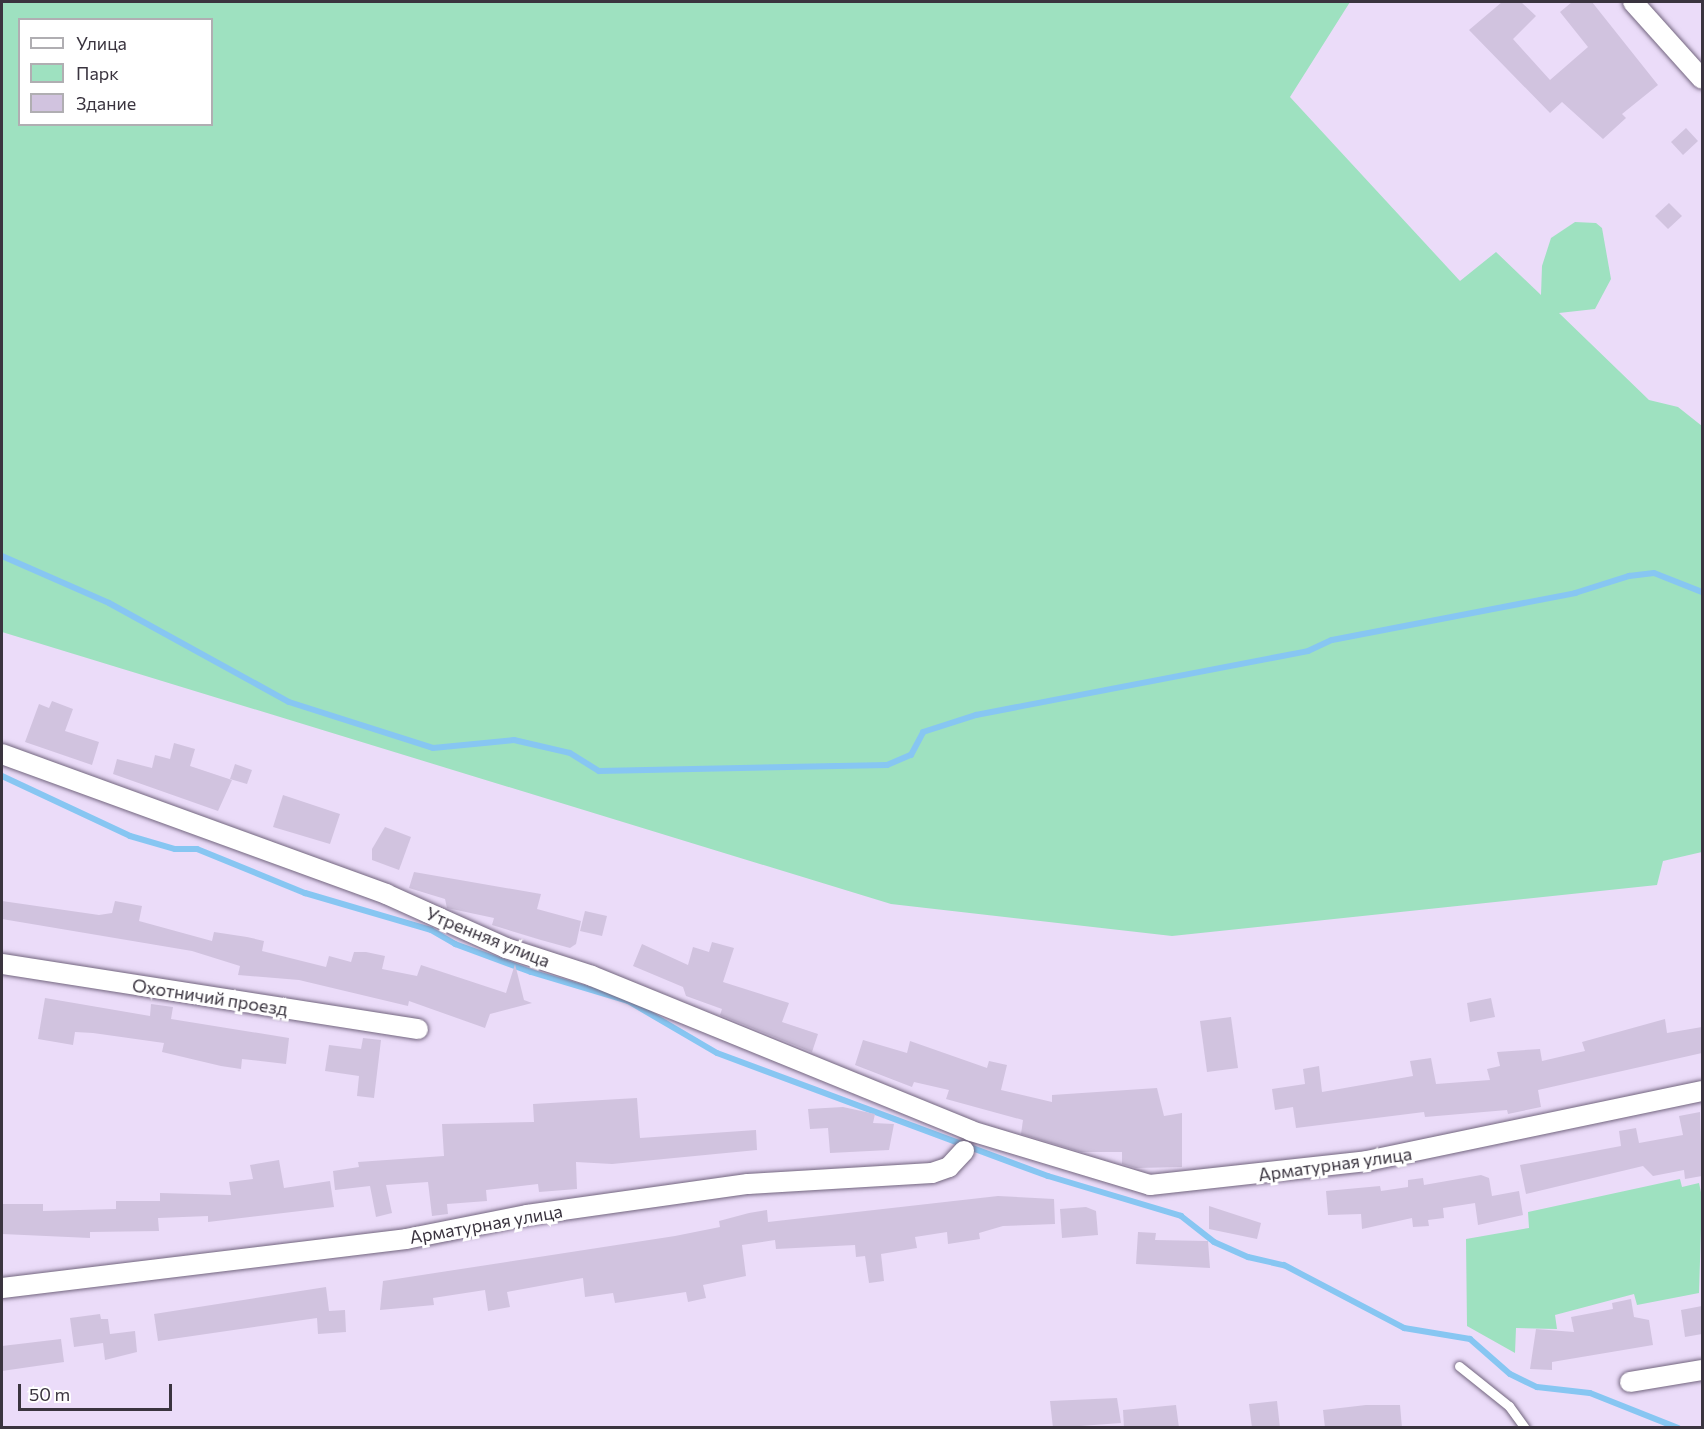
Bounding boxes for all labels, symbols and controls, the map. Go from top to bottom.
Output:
legend [18,18,213,126]
text: Улица [76,32,127,54]
text: Парк [76,62,119,84]
text: Здание [76,92,136,114]
street label: Утренняя улица [423,902,553,972]
street label: Охотничий проезд [131,974,289,1020]
street label: Арматурная улица [1257,1143,1413,1185]
street label: Арматурная улица [408,1200,564,1248]
scale bar [21,1372,176,1410]
text: 50 m [29,1383,70,1405]

